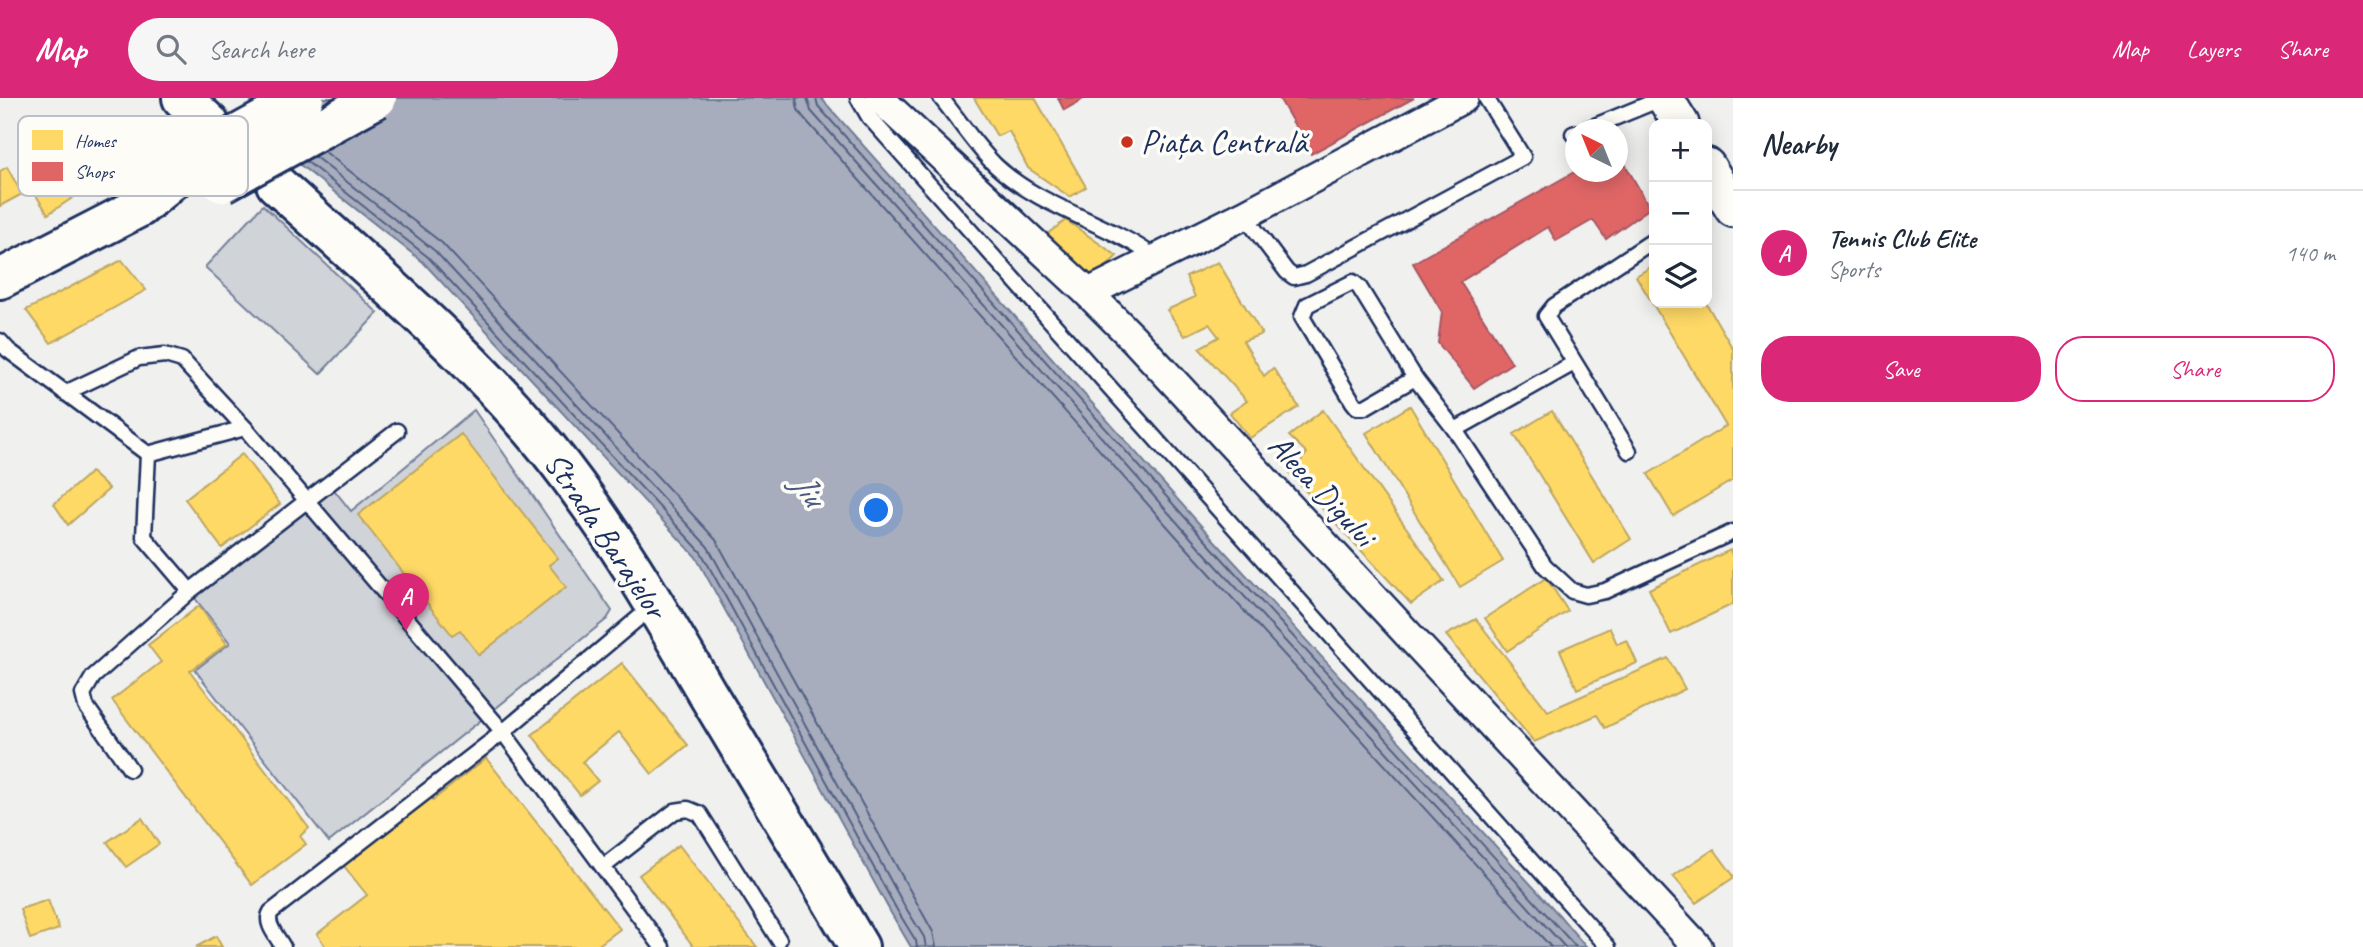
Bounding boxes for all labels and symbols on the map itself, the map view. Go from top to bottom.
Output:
legend [18,116,248,196]
north arrow [1565,119,1628,182]
place label: Piața Centrală [1141,121,1309,163]
text: Homes [75,129,117,153]
marker: Piața Centrală [1119,134,1135,150]
text: Shops [75,160,115,184]
street label: Aleea Digului [1259,425,1387,558]
street label: Strada Barajelor [535,444,679,629]
water label: Jiu [779,461,838,519]
your location [859,493,893,527]
pin: A [383,573,429,631]

